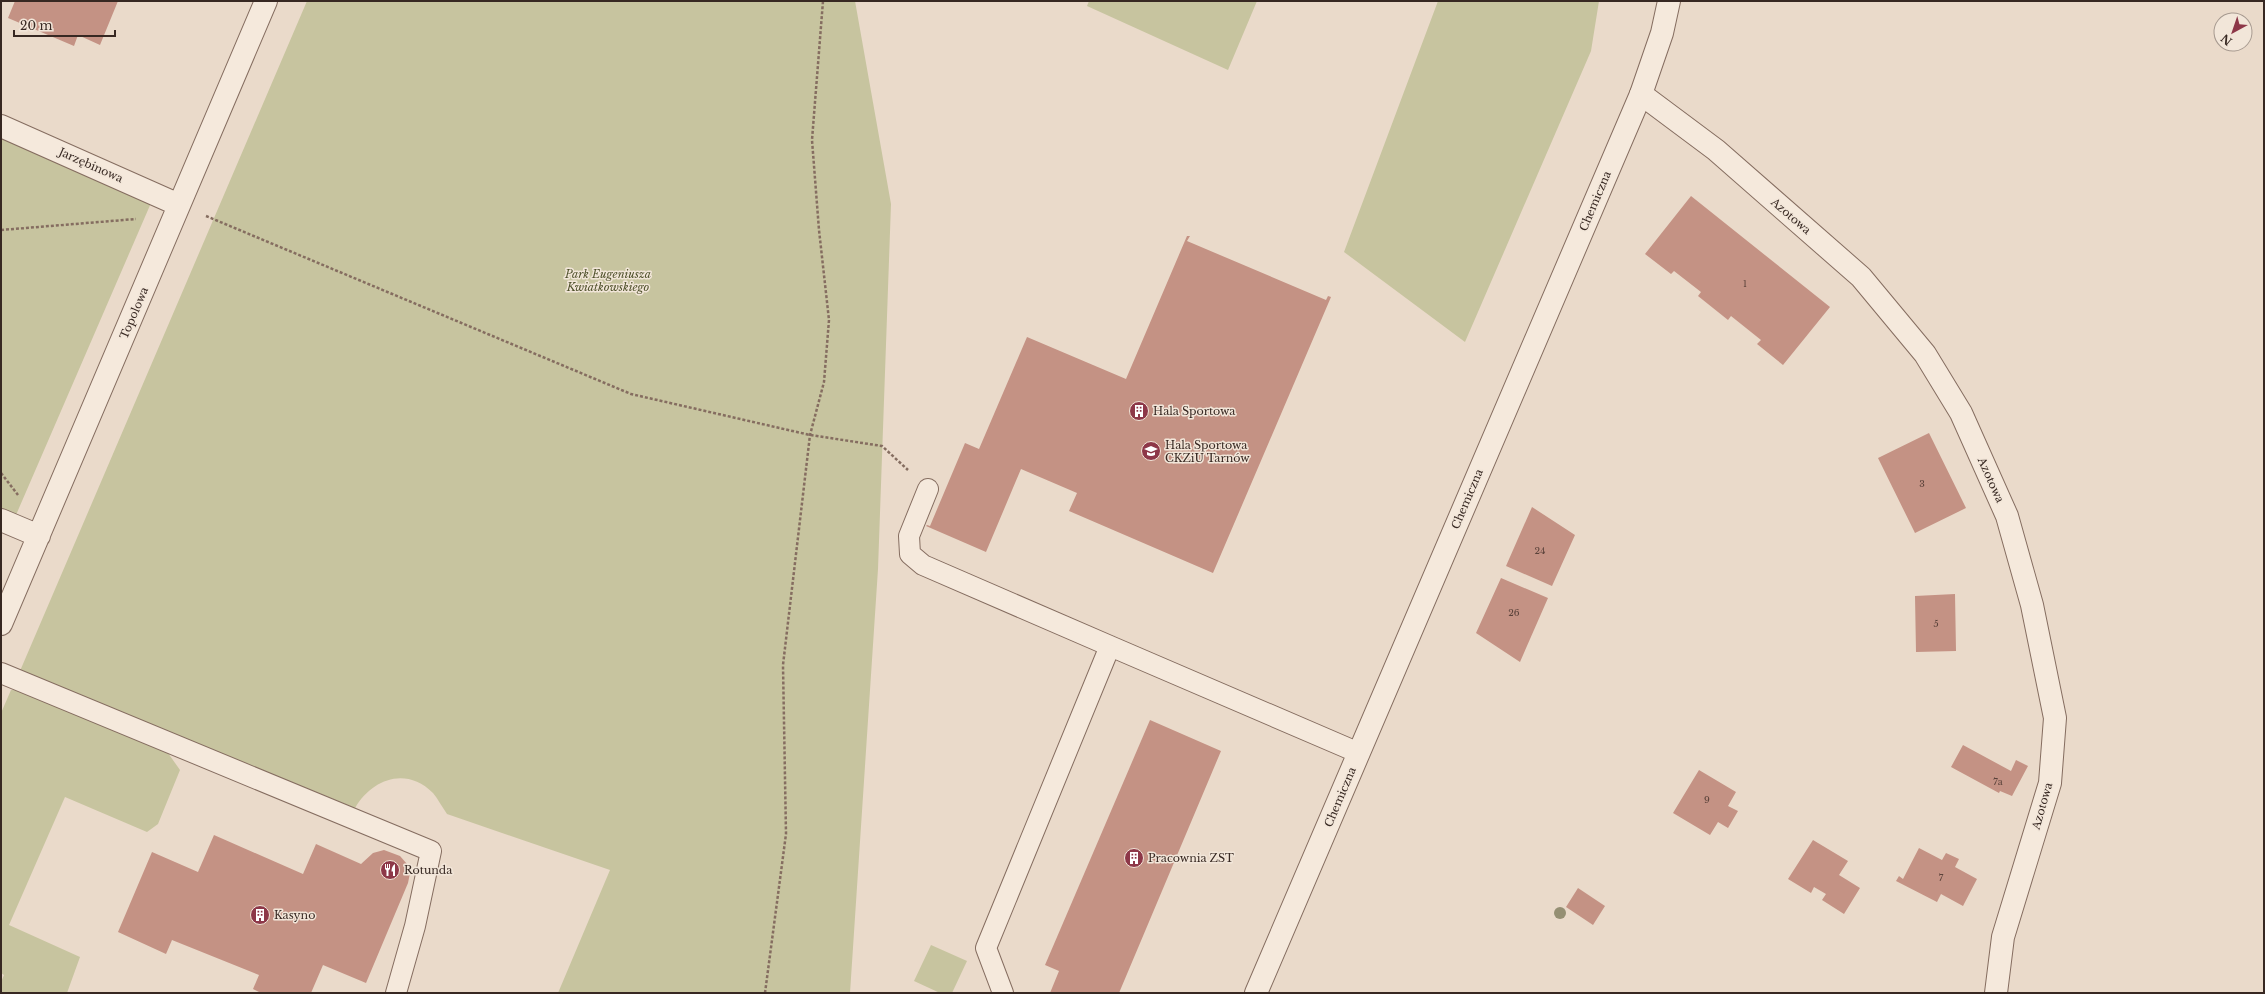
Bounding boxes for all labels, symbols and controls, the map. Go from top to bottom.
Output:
scale bar [14,12,115,38]
north arrow [2213,12,2253,52]
text: 20 m [20,18,52,33]
text: N [2218,31,2235,48]
street label: Jarzębinowa [55,144,126,186]
street label: Chemiczna [1576,168,1614,233]
street label: Azotowa [1767,194,1814,238]
park label: Park Eugeniusza Kwiatkowskiego [564,267,651,294]
house number: 1 [1743,278,1747,289]
street label: Topolowa [117,284,152,341]
building icon: Hala Sportowa [1128,400,1150,422]
place label: Hala Sportowa [1153,404,1236,418]
place label: Hala Sportowa CKZiU Tarnów [1165,438,1250,465]
school or university icon: Hala Sportowa CKZiU Tarnów [1140,440,1162,462]
street label: Azotowa [1974,454,2008,506]
street label: Chemiczna [1448,466,1486,531]
house number: 3 [1919,478,1925,489]
house number: 24 [1535,545,1545,556]
house number: 26 [1508,607,1520,618]
house number: 5 [1933,618,1939,629]
street label: Chemiczna [1321,764,1359,829]
house number: 7a [1993,776,2003,787]
street label: Azotowa [2028,780,2056,832]
house number: 9 [1704,794,1710,805]
building icon: Pracownia ZST [1123,847,1145,869]
place label: Pracownia ZST [1148,851,1234,865]
restaurant icon: Rotunda [379,859,401,881]
place label: Rotunda [404,863,453,877]
house number: 7 [1939,872,1944,883]
building icon: Kasyno [249,904,271,926]
place label: Kasyno [274,908,315,922]

